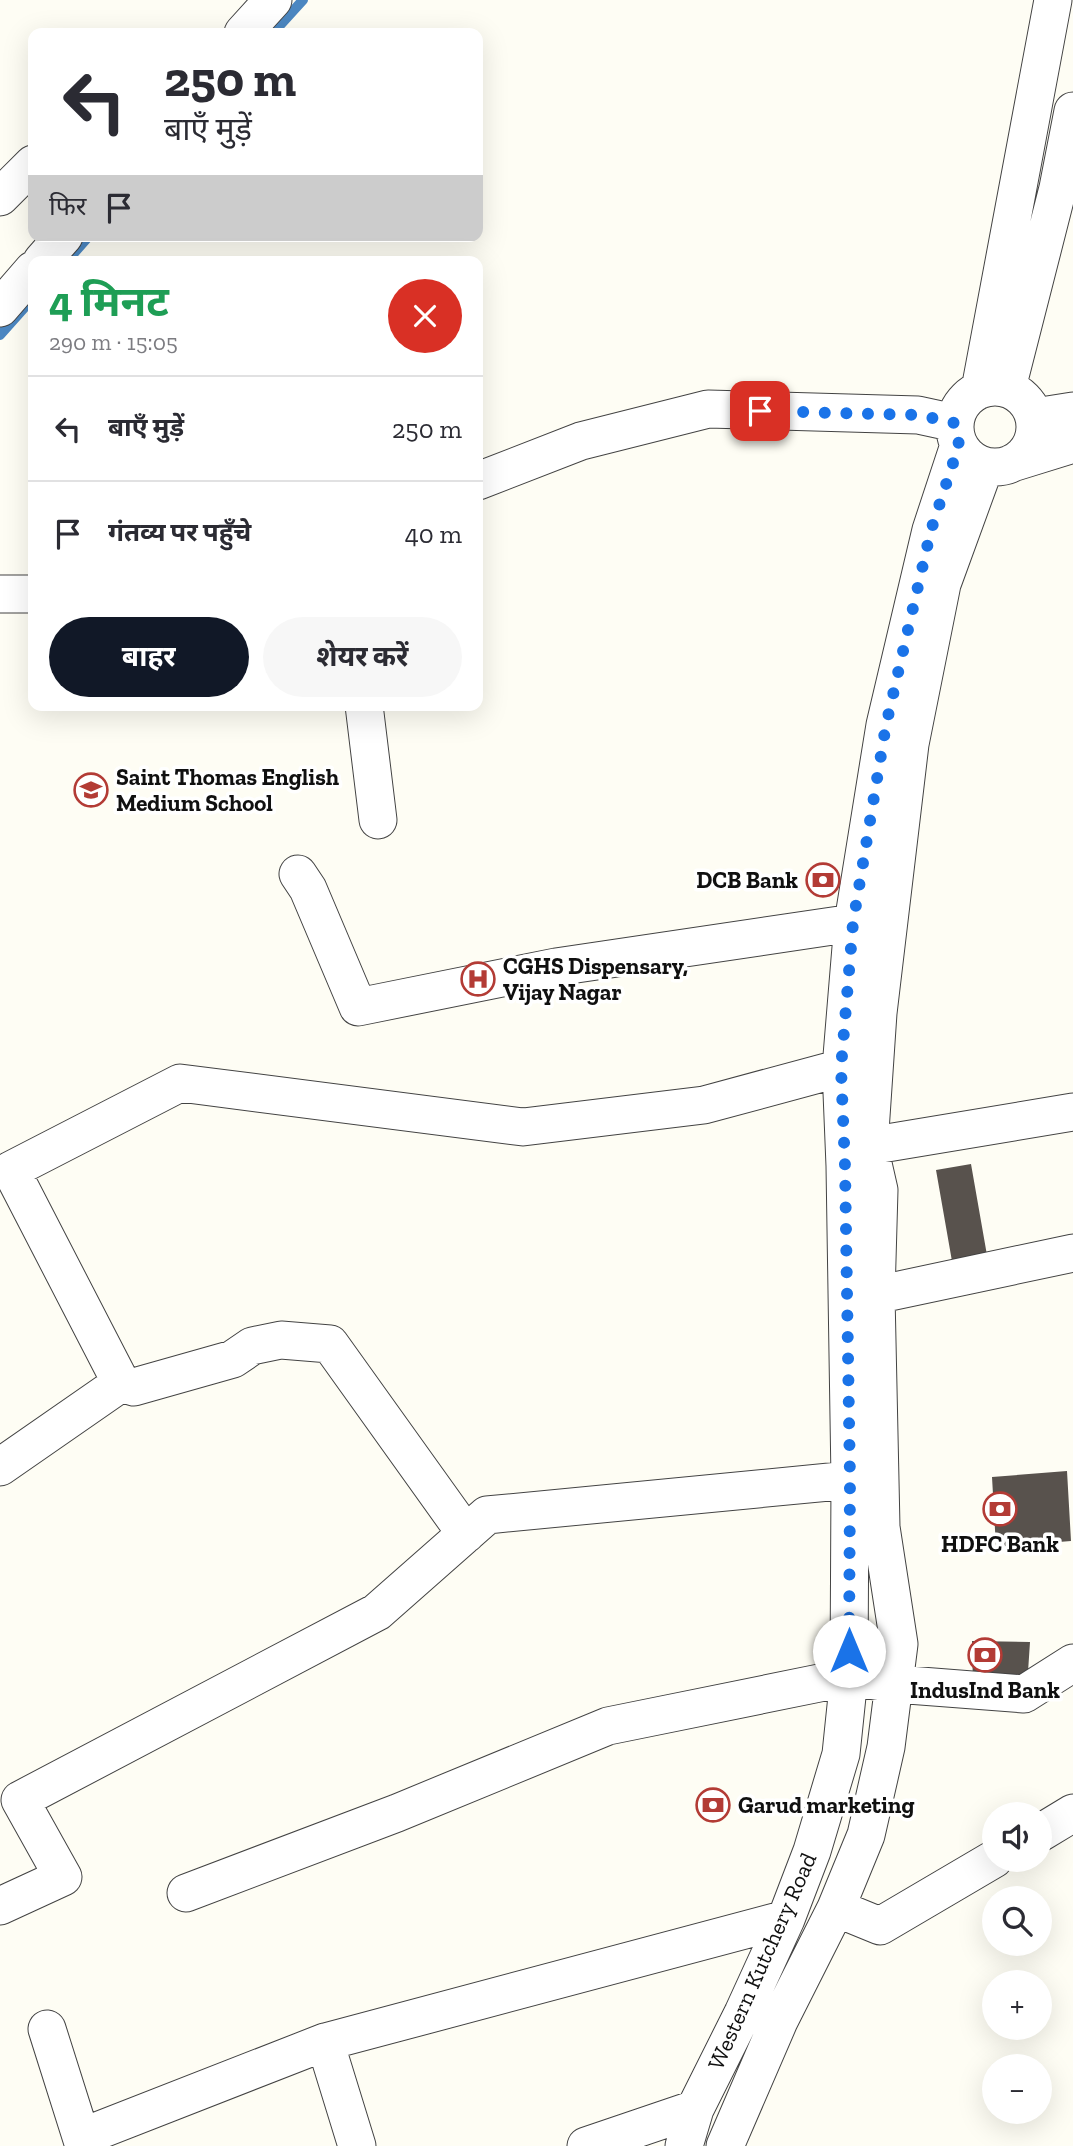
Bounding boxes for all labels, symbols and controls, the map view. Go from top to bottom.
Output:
text: 250 m [164,50,296,109]
icon: left [49,56,140,147]
text: बाएँ मुड़ें [164,110,252,148]
icon: arrive [100,189,138,227]
text: फिर [49,190,86,222]
text: 4 मिनट [49,276,169,327]
button: close [388,279,462,353]
text: 290 m · 15:05 [49,328,178,356]
pin [730,381,790,441]
icon: arrive [741,392,779,430]
icon: left [49,410,87,448]
text: बाएँ मुड़ें [108,411,184,443]
text: 250 m [392,413,462,445]
icon: arrive [49,515,87,553]
text: गंतव्य पर पहुँचे [108,516,251,548]
text: 40 m [405,518,462,550]
button: बाहर [49,617,249,697]
button: शेयर करें [263,617,462,697]
place label: Saint Thomas English Medium School [116,763,340,817]
school or university icon: Saint Thomas English Medium School [72,771,110,809]
bank icon: DCB Bank [804,861,842,899]
place label: DCB Bank [696,866,798,894]
place label: CGHS Dispensary, Vijay Nagar [503,952,688,1006]
hospital icon: CGHS Dispensary, Vijay Nagar [459,960,497,998]
bank icon: HDFC Bank [981,1490,1019,1528]
place label: HDFC Bank [941,1530,1059,1558]
position arrow [812,1614,886,1688]
bank icon: IndusInd Bank [966,1636,1004,1674]
place label: IndusInd Bank [910,1676,1060,1704]
bank icon: Garud marketing [694,1786,732,1824]
place label: Garud marketing [738,1791,915,1819]
map controls [982,1802,1052,2124]
button: sound [982,1802,1052,1872]
street label: Western Kutchery Road [702,1848,823,2074]
button: search [982,1886,1052,1956]
button: + [982,1970,1052,2040]
button: − [982,2054,1052,2124]

